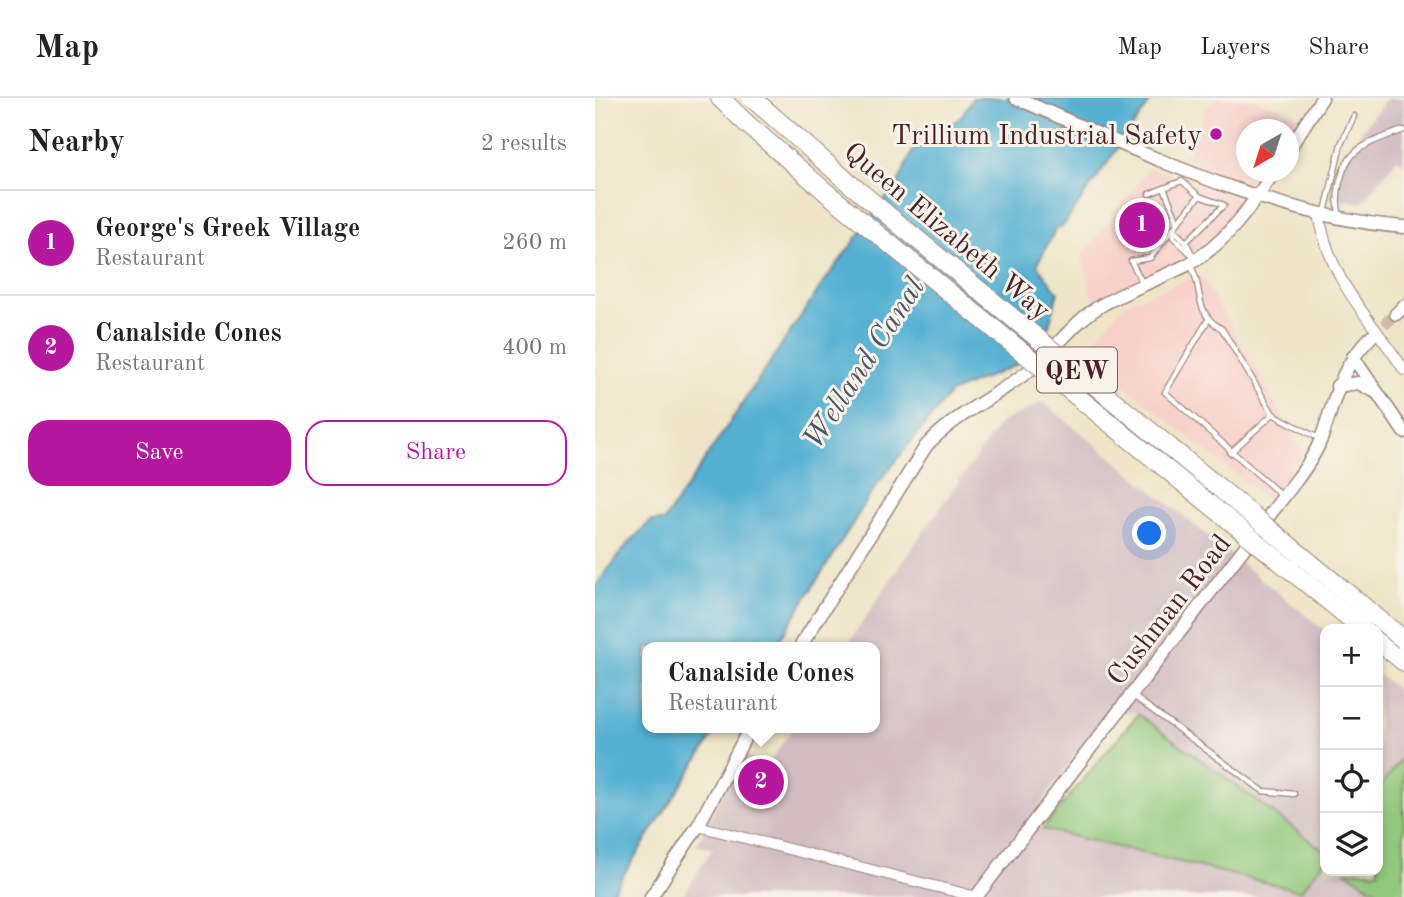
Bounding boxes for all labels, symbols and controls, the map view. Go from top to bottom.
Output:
text: Map [35,32,99,65]
text: Map [1118,36,1162,60]
text: Layers [1200,36,1270,60]
text: Share [1308,36,1369,60]
north arrow [1236,119,1299,182]
place label: Trillium Industrial Safety [891,123,1202,151]
marker: Trillium Industrial Safety [1208,126,1224,142]
text: Nearby [28,128,125,158]
text: 2 results [481,132,567,155]
street label: Queen Elizabeth Way [838,138,1055,327]
pin: 1 [1119,199,1165,251]
text: George's Greek Village [95,216,360,242]
text: 1 [44,231,58,254]
text: 260 m [502,231,567,254]
text: Restaurant [95,247,205,270]
water label: Welland Canal [798,273,931,455]
text: Canalside Cones [95,321,282,347]
text: 2 [44,336,58,359]
text: 400 m [502,336,567,359]
road number: QEW [1037,347,1117,392]
text: Restaurant [95,352,205,375]
button: Save [28,420,291,486]
button: Share [305,420,567,486]
your location [1132,516,1166,550]
street label: Cushman Road [1103,530,1238,691]
map controls [1320,624,1383,876]
button: + [1320,624,1383,687]
popup [642,642,880,733]
text: Canalside Cones [668,661,854,687]
button: − [1320,687,1383,750]
text: Restaurant [668,692,778,715]
button: locate [1320,750,1383,813]
pin: 2 [738,756,784,808]
button: layers [1320,813,1383,876]

